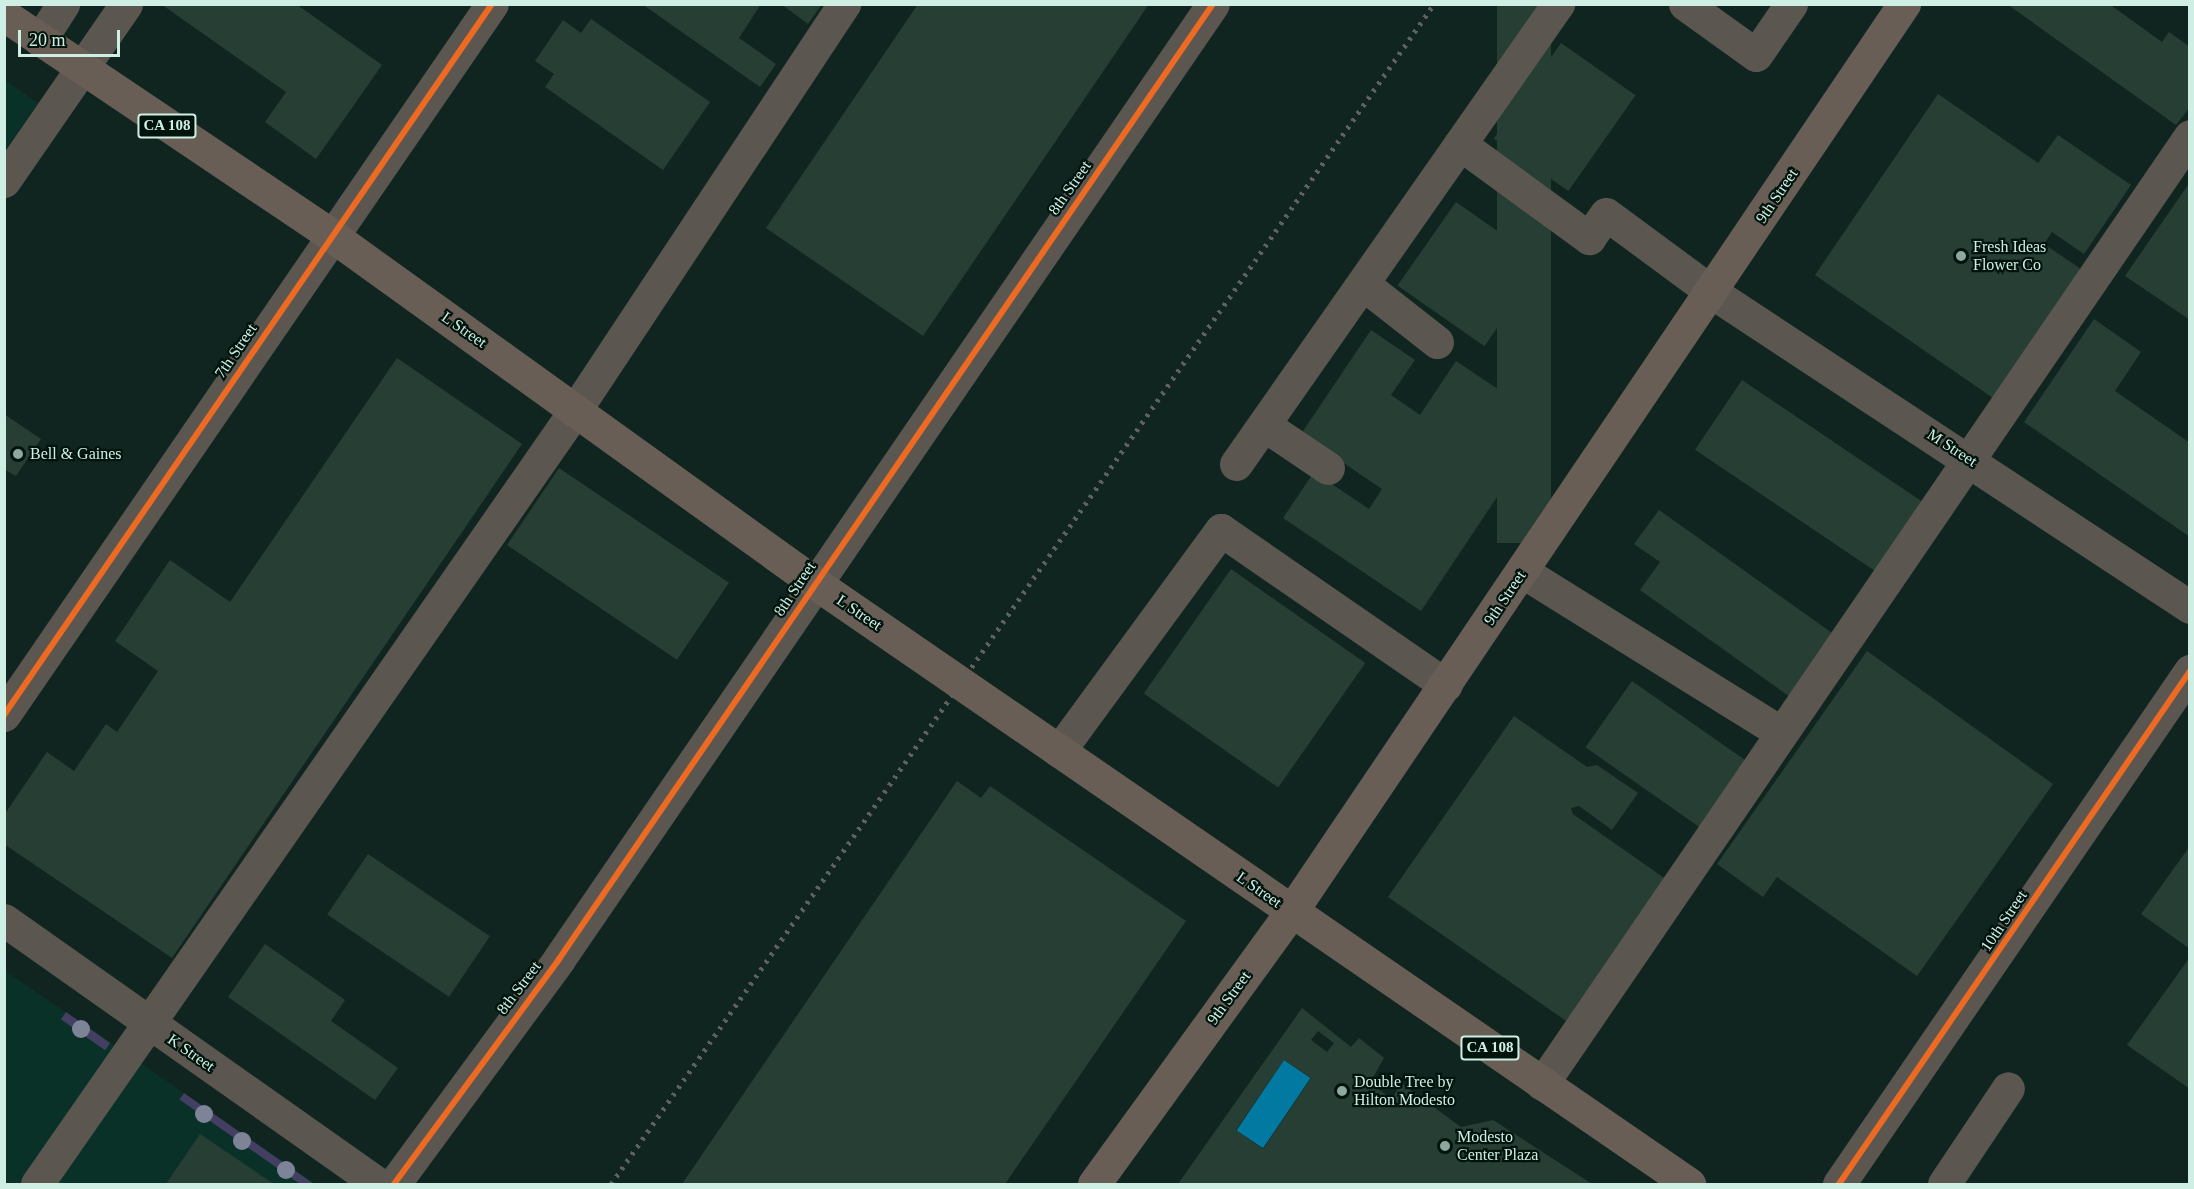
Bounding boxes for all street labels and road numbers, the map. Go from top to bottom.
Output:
road number: CA 108 [137,114,197,138]
street label: 8th Street [1044,157,1096,219]
street label: 9th Street [1752,165,1802,227]
street label: L Street [438,307,490,353]
street label: 7th Street [211,320,261,382]
street label: M Street [1923,425,1981,471]
street label: 8th Street [770,558,820,620]
street label: 9th Street [1480,567,1530,629]
street label: L Street [832,591,886,635]
street label: L Street [1233,867,1285,913]
street label: 10th Street [1977,887,2031,955]
street label: 8th Street [493,958,545,1018]
street label: 9th Street [1203,967,1255,1029]
street label: K Street [164,1030,218,1076]
road number: CA 108 [1460,1036,1520,1060]

